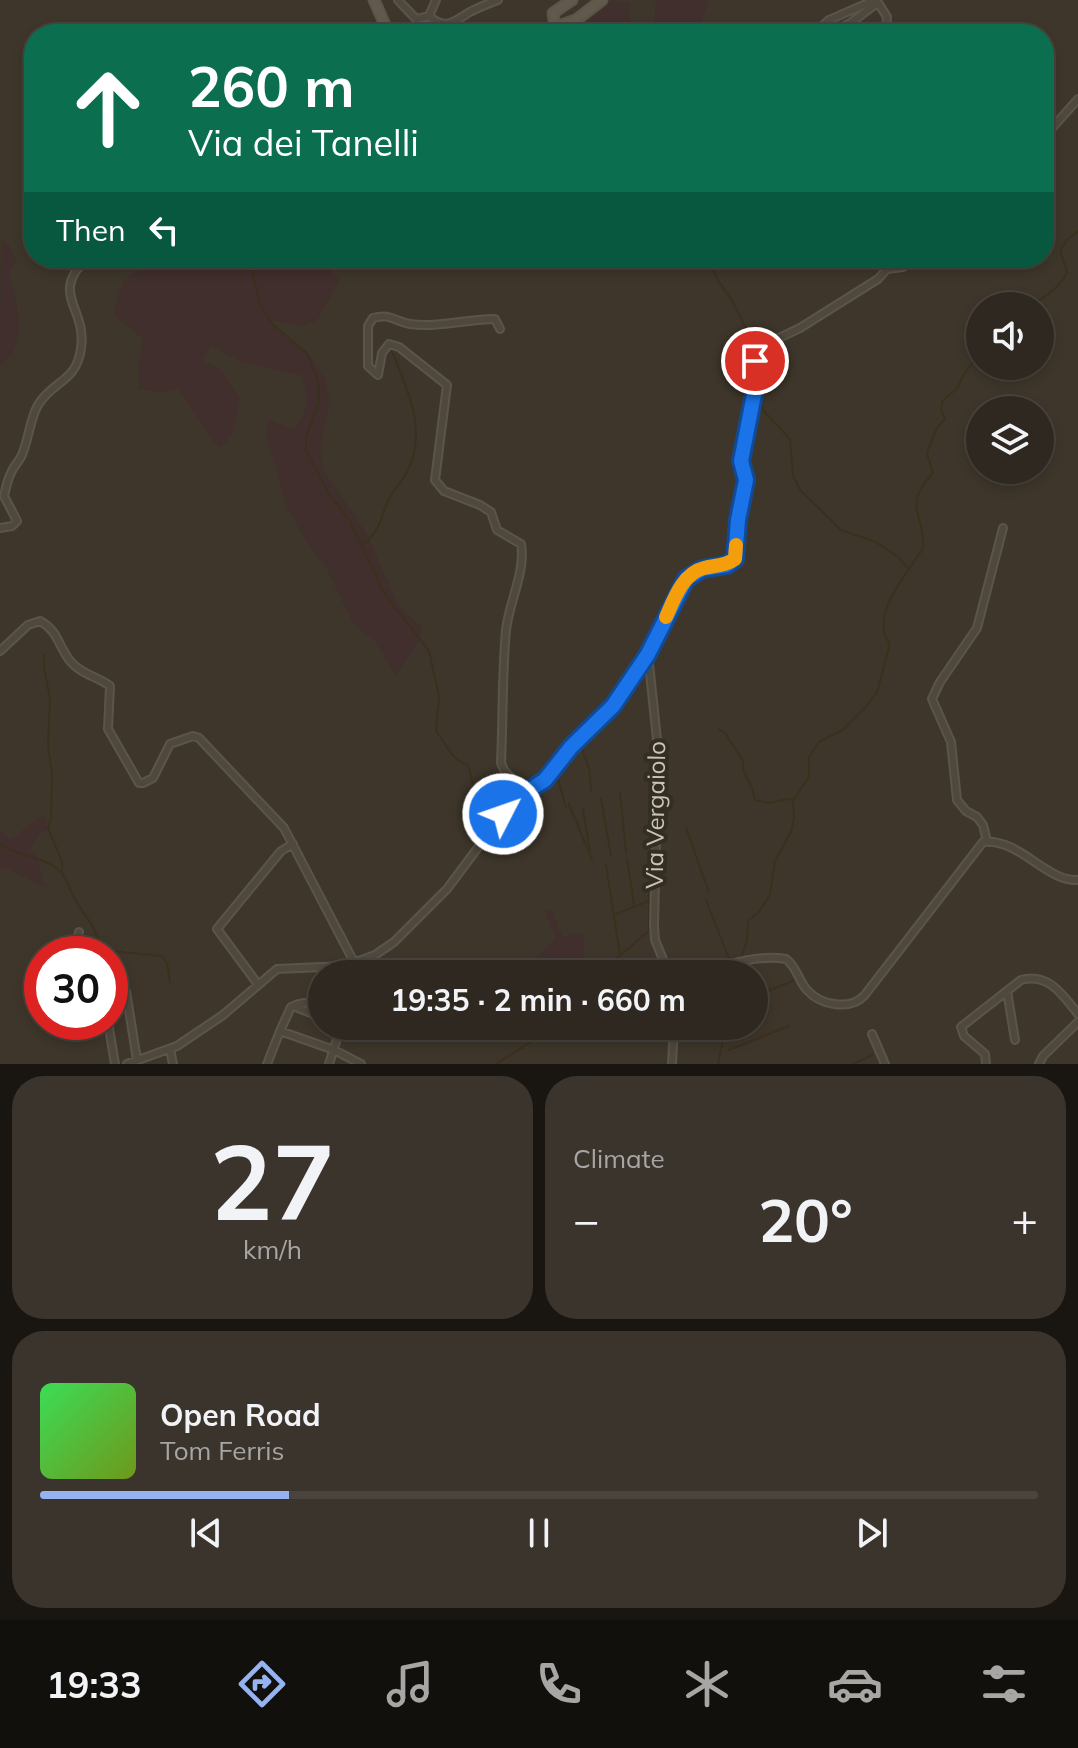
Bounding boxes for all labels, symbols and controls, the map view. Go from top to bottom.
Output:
text: 260 m [188,51,355,121]
icon: ahead [56,56,160,160]
text: Via dei Tanelli [188,120,419,165]
icon: left [142,208,186,252]
text: Then [56,211,126,249]
map controls [966,292,1054,484]
button: sound [966,292,1054,380]
pin [721,327,789,395]
icon: arrive [733,339,777,383]
button: layers [966,396,1054,484]
street label: Via Vergaiolo [639,741,671,889]
position arrow [461,772,545,856]
speed limit sign: 30 [24,936,128,1040]
text: 19:35 · 2 min · 660 m [390,981,686,1019]
text: 27 [210,1115,335,1246]
text: Climate [573,1142,665,1175]
text: 20° [758,1182,853,1257]
text: − [573,1192,599,1247]
text: + [1012,1192,1038,1247]
text: km/h [243,1233,302,1266]
text: Open Road [160,1396,321,1434]
text: Tom Ferris [160,1434,284,1467]
icon: previous [184,1511,228,1555]
icon: pause [517,1511,561,1555]
icon: next [850,1511,894,1555]
icon: directions [234,1656,290,1712]
icon: music [382,1656,438,1712]
icon: phone [531,1656,587,1712]
icon: climate [679,1656,735,1712]
icon: car [827,1656,883,1712]
icon: filters [976,1656,1032,1712]
text: 19:33 [46,1662,142,1707]

